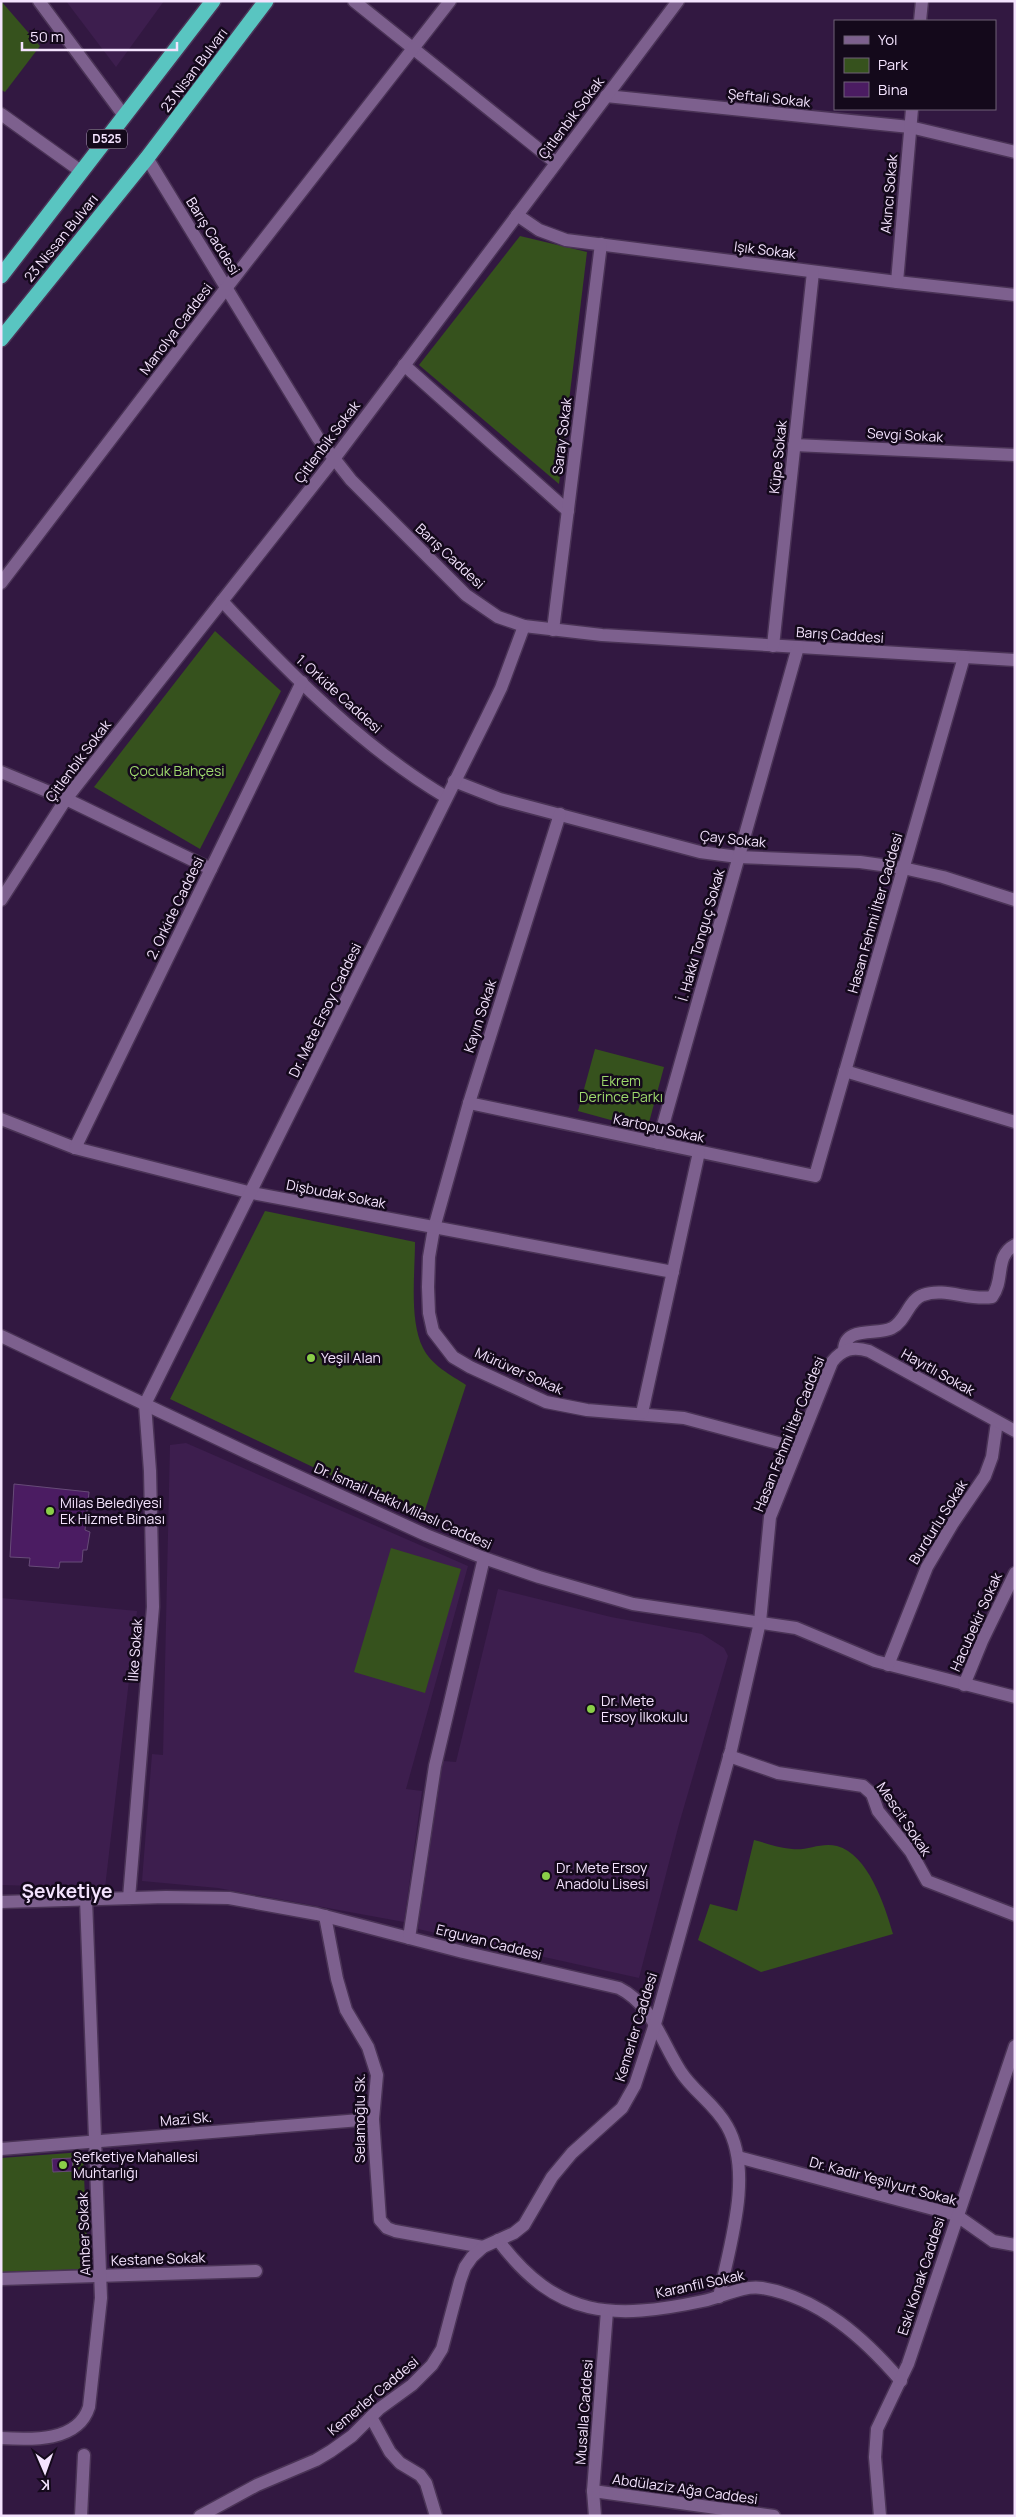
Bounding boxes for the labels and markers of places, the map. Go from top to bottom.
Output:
place label: Yeşil Alan [321,1348,381,1367]
marker: Yeşil Alan [305,1352,317,1364]
place label: Milas Belediyesi Ek Hizmet Binası [60,1493,165,1528]
marker: Milas Belediyesi Ek Hizmet Binası [44,1505,56,1517]
place label: Dr. Mete Ersoy İlkokulu [601,1691,688,1726]
marker: Dr. Mete Ersoy İlkokulu [585,1703,597,1715]
place label: Dr. Mete Ersoy Anadolu Lisesi [556,1858,649,1893]
marker: Dr. Mete Ersoy Anadolu Lisesi [540,1870,552,1882]
place label: Şefketiye Mahallesi Muhtarlığı [73,2147,198,2182]
marker: Şefketiye Mahallesi Muhtarlığı [57,2159,69,2171]

